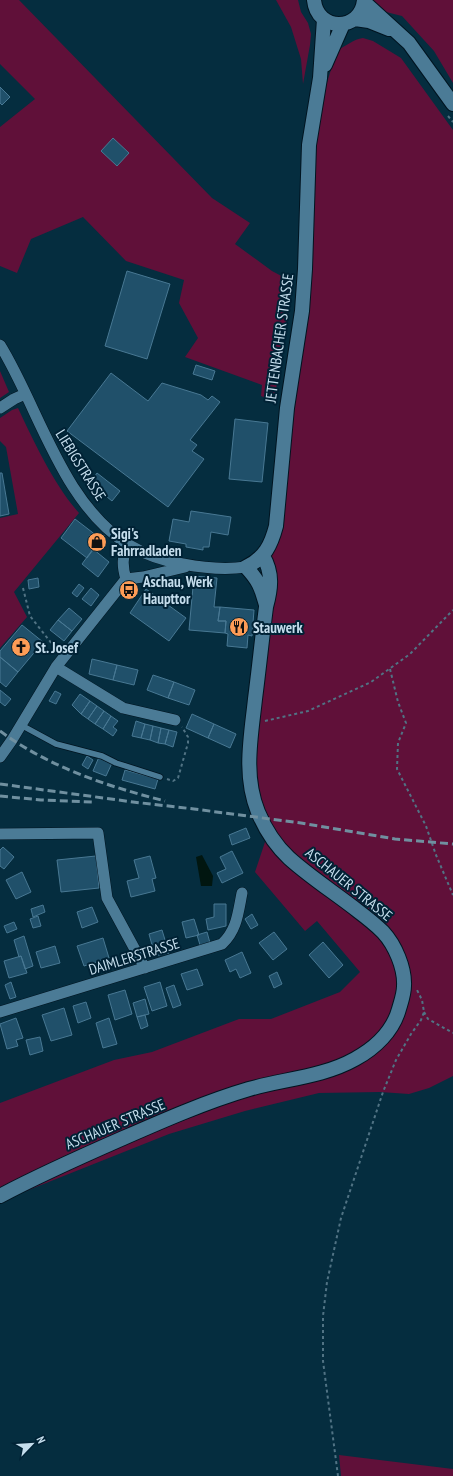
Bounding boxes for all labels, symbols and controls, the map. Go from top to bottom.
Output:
street label: JETTENBACHER STRASSE [260,272,297,405]
street label: LIEBIGSTRASSE [52,426,110,504]
place label: Sigi's Fahrradladen [111,524,182,560]
shop icon: Sigi's Fahrradladen [86,531,108,553]
place label: Aschau, Werk Haupttor [142,572,214,608]
bus stop icon: Aschau, Werk Haupttor [118,579,140,601]
restaurant icon: Stauwerk [228,616,250,638]
place label: Stauwerk [253,618,303,637]
church icon: St. Josef [10,636,32,658]
place label: St. Josef [35,638,79,657]
street label: ASCHAUER STRASSE [302,843,396,925]
street label: DAIMLERSTRASSE [86,933,182,979]
street label: ASCHAUER STRASSE [62,1094,168,1154]
north arrow [12,1424,52,1464]
text: N [33,1434,49,1445]

